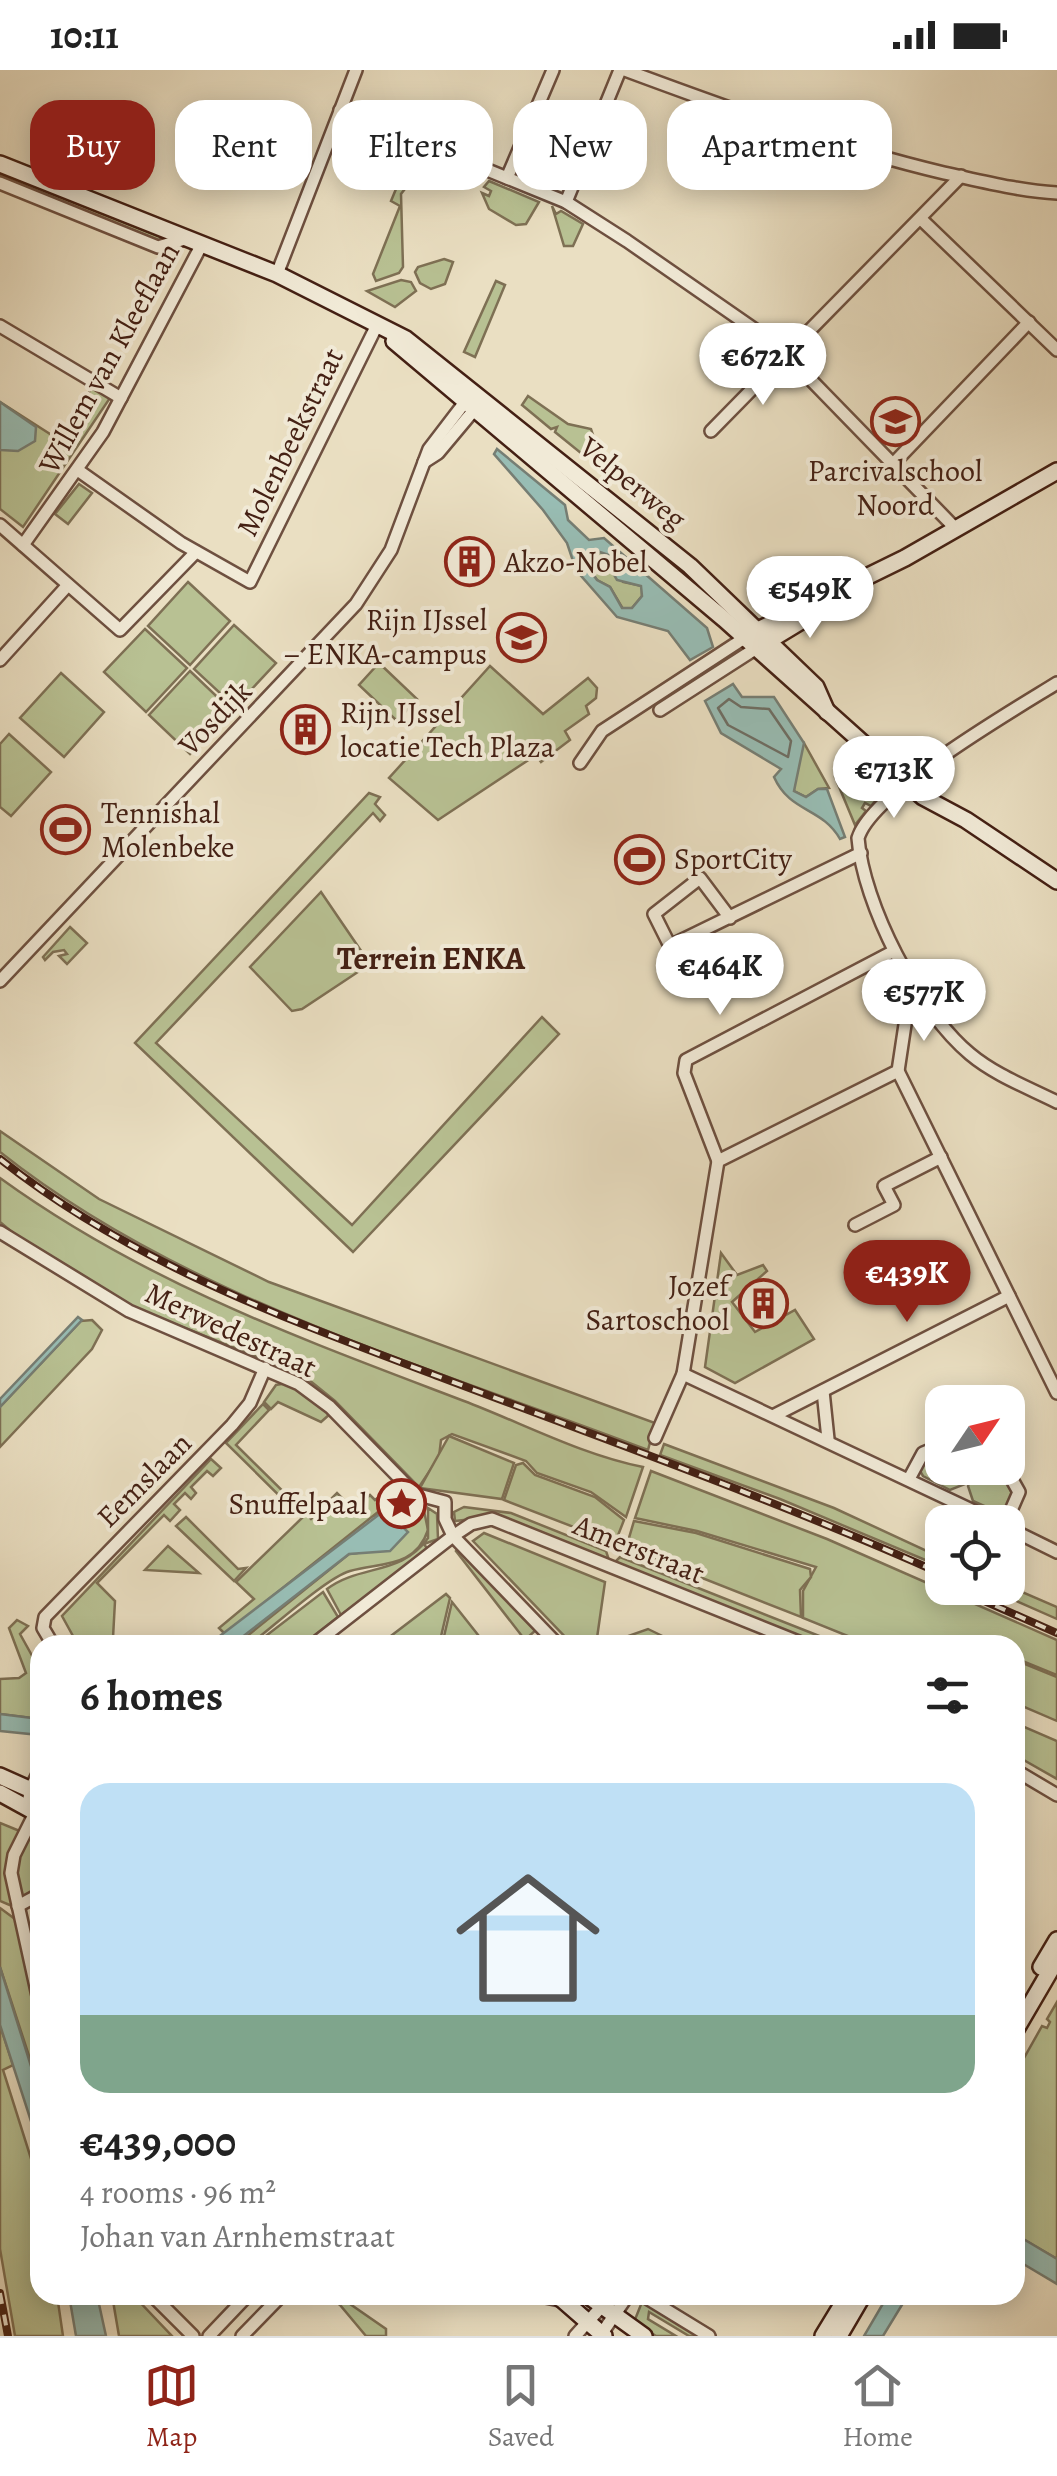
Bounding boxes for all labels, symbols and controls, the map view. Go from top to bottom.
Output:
text: 10:11 [50,9,119,61]
chip: Buy [30,100,155,190]
chip: Rent [175,100,312,190]
chip: Filters [332,100,493,190]
chip: New [513,100,647,190]
chip: Apartment [667,100,892,190]
street label: Willem van Kleeflaan [28,235,189,481]
pin: €672K [693,323,833,408]
text: €672K [721,333,805,377]
street label: Molenbeekstraat [227,341,353,543]
school or university icon: Parcivalschool Noord [869,396,921,448]
street label: Velperweg [570,427,695,538]
place label: Parcivalschool Noord [808,451,982,525]
building icon: Akzo-Nobel [443,536,495,588]
place label: Akzo-Nobel [503,542,647,582]
pin: €549K [740,556,880,641]
text: €549K [769,566,851,610]
place label: Rijn IJssel – ENKA-campus [283,600,487,674]
school or university icon: Rijn IJssel – ENKA-campus [496,611,548,663]
street label: Vosdijk [169,672,261,765]
place label: Rijn IJssel locatie Tech Plaza [340,693,555,767]
building icon: Rijn IJssel locatie Tech Plaza [279,704,331,756]
pin: €713K [824,736,964,821]
text: €713K [855,746,933,790]
place label: Tennishal Molenbeke [101,793,234,867]
sports icon: Tennishal Molenbeke [40,804,92,856]
sports icon: SportCity [613,833,665,885]
place label: SportCity [674,839,793,879]
pin: €464K [650,933,790,1018]
district label: Terrein ENKA [337,936,526,980]
text: €464K [678,943,762,987]
pin: €577K [854,959,994,1044]
text: €577K [884,969,964,1013]
pin: €439K [837,1240,977,1325]
text: €439K [865,1250,949,1294]
place label: Jozef Sartoschool [585,1266,733,1340]
street label: Merwedestraat [139,1273,323,1387]
building icon: Jozef Sartoschool [738,1277,790,1329]
north arrow [925,1385,1025,1485]
map controls [925,1385,1025,1605]
street label: Eemslaan [88,1424,200,1536]
place icon: Snuffelpaal [376,1478,428,1530]
place label: Snuffelpaal [228,1484,367,1524]
street label: Amerstraat [567,1504,710,1593]
button: locate [925,1505,1025,1605]
text: 6 homes [80,1667,223,1724]
icon: filters [920,1668,975,1723]
icon: home [438,1848,618,2028]
text: €439,000 [80,2113,236,2170]
text: 4 rooms · 96 m² [80,2170,276,2214]
text: Johan van Arnhemstraat [80,2214,395,2258]
tab: Map [144,2358,199,2456]
tab: Saved [488,2358,554,2456]
tab: Home [842,2358,913,2456]

